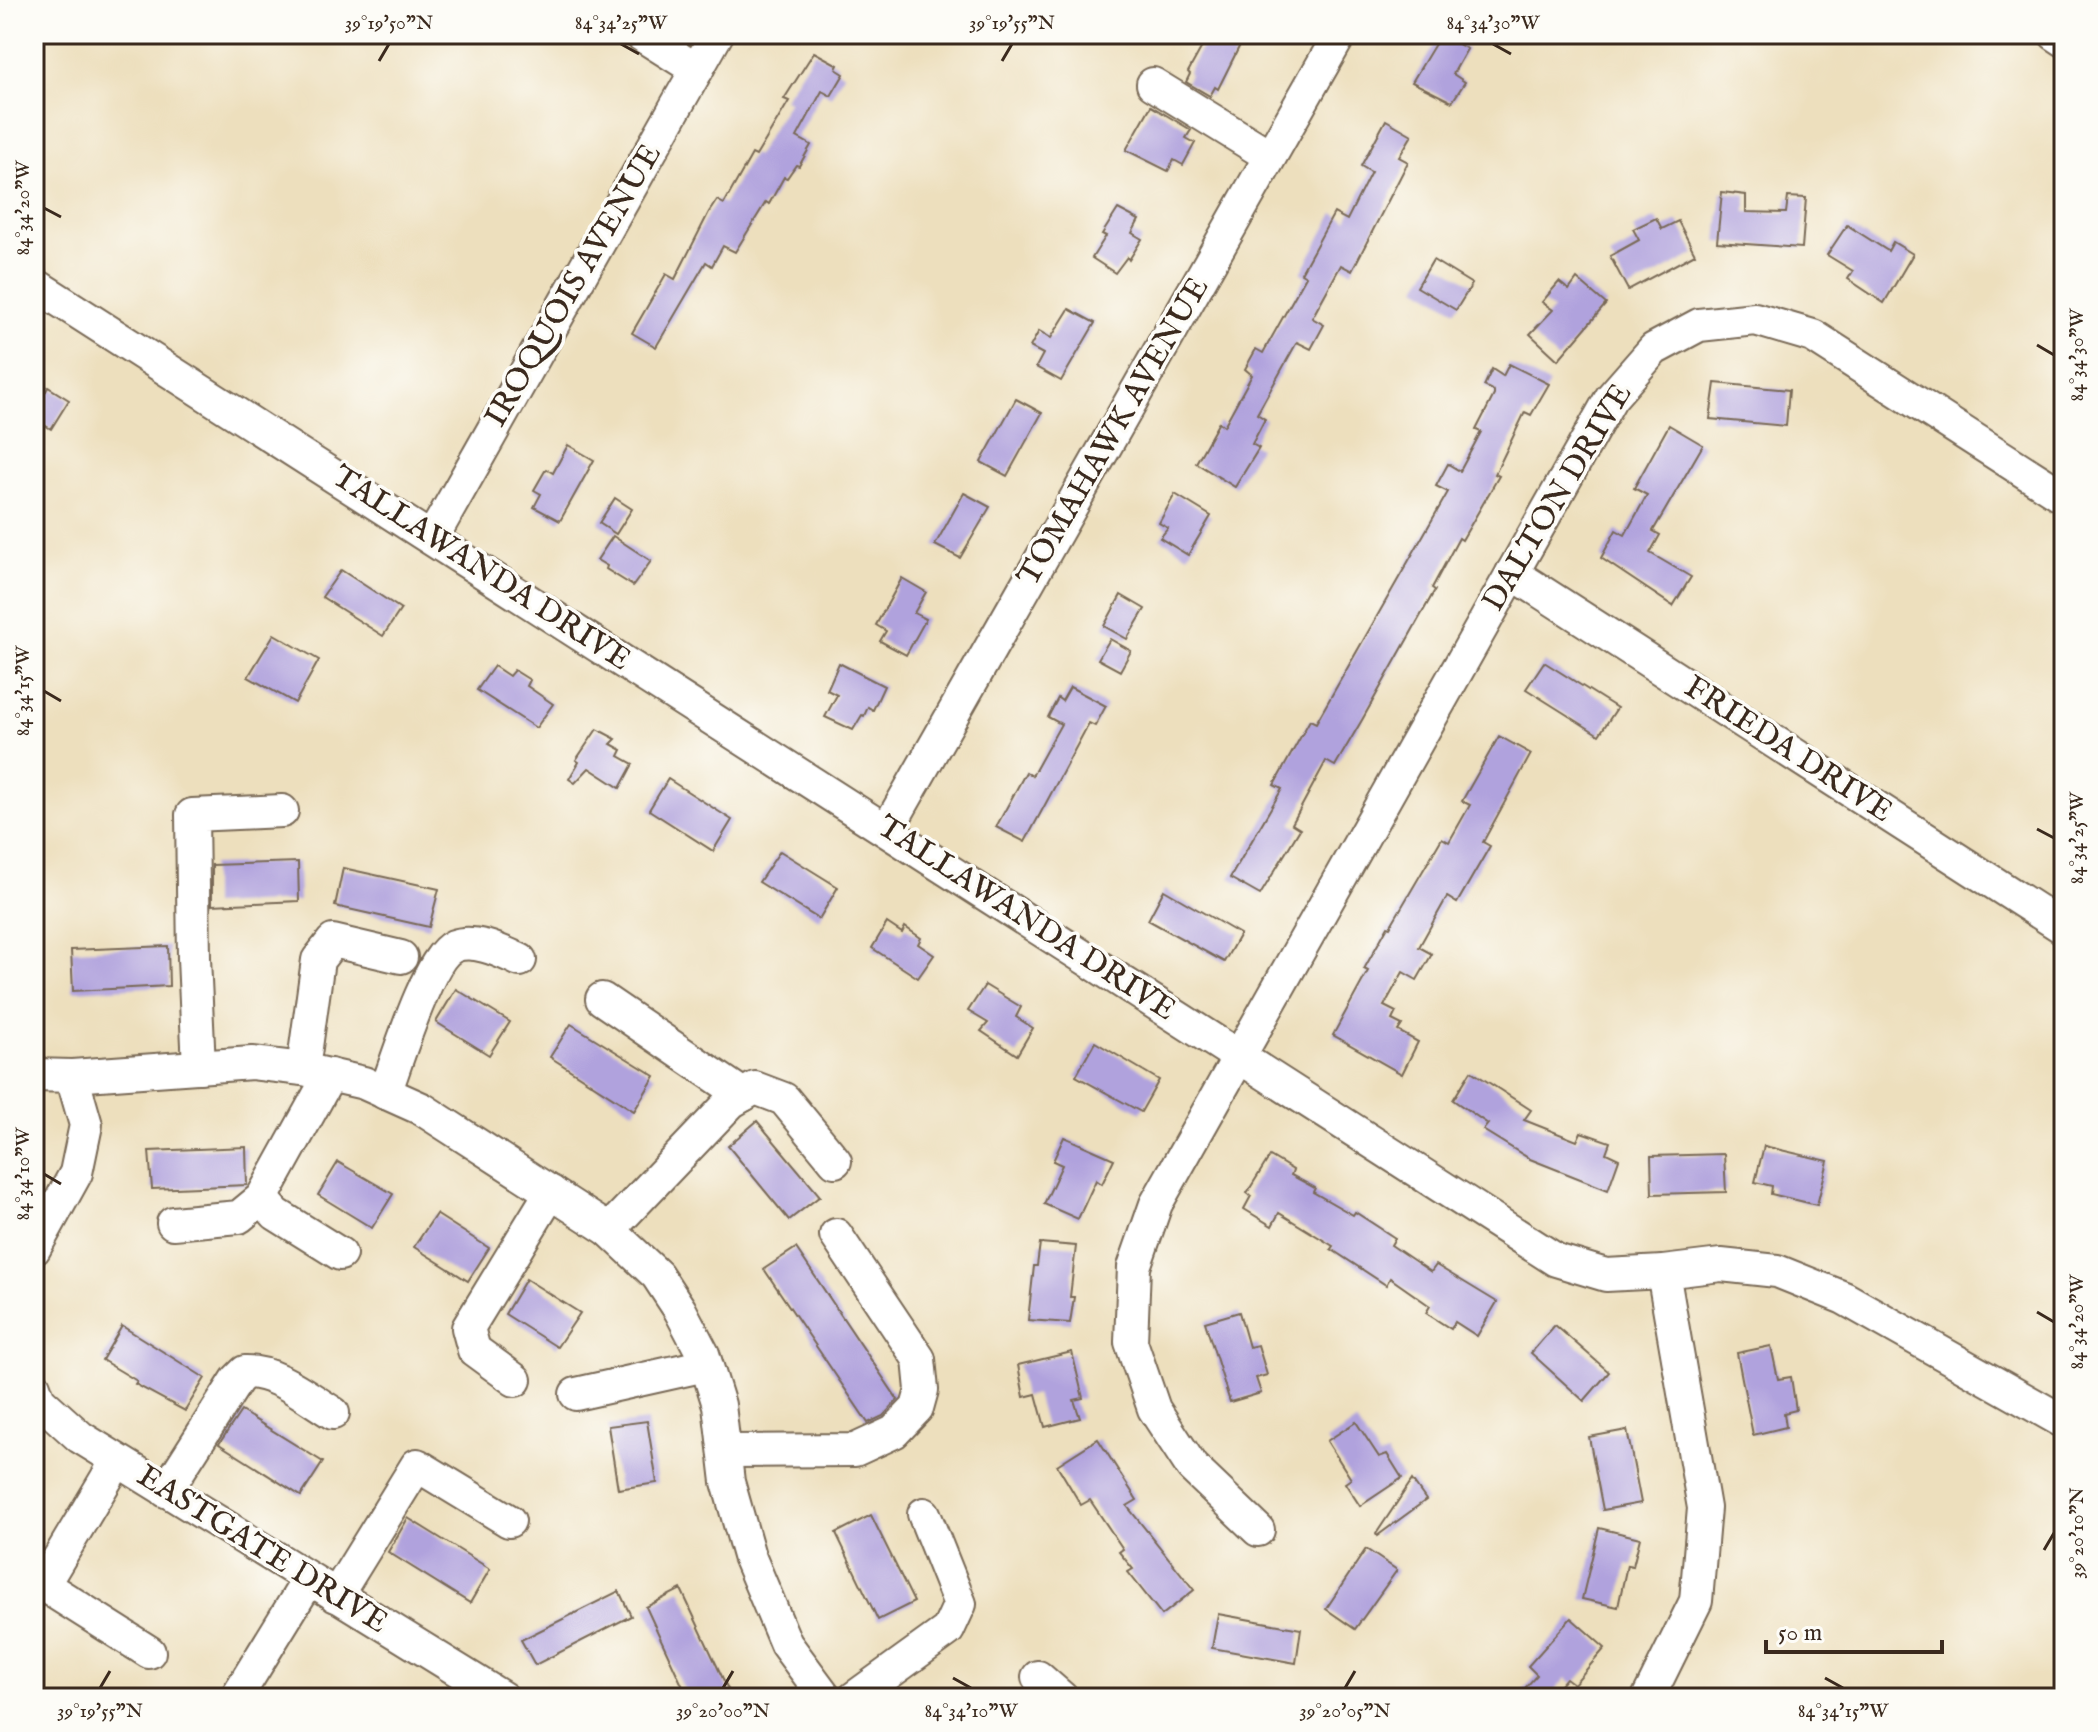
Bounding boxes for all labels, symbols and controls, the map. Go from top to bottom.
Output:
text: 39°19'50"N [345,11,433,36]
text: 84°34'25"W [575,11,668,36]
text: 39°19'55"N [969,11,1055,36]
text: 84°34'30"W [1446,11,1540,36]
street label: IROQUOIS AVENUE [476,137,672,435]
text: 84°34'20"W [11,160,36,256]
street label: TOMAHAWK AVENUE [1009,270,1219,594]
text: 84°34'30"W [2065,308,2090,402]
street label: DALTON DRIVE [1474,377,1642,619]
street label: TALLAWANDA DRIVE [324,457,638,681]
text: 84°34'15"W [11,645,36,736]
street label: FRIEDA DRIVE [1676,667,1900,833]
text: 84°34'25"W [2065,791,2090,884]
street label: TALLAWANDA DRIVE [869,807,1183,1031]
text: 84°34'10"W [11,1127,36,1220]
text: 84°34'20"W [2065,1274,2090,1370]
street label: EASTGATE DRIVE [129,1456,395,1644]
text: 39°20'10"N [2065,1487,2090,1579]
scale bar [1766,1604,1942,1654]
text: 50 m [1778,1618,1822,1649]
text: 39°19'55"N [57,1699,143,1724]
text: 39°20'00"N [676,1699,770,1724]
text: 84°34'10"W [925,1699,1018,1724]
text: 39°20'05"N [1299,1699,1391,1724]
text: 84°34'15"W [1798,1699,1889,1724]

